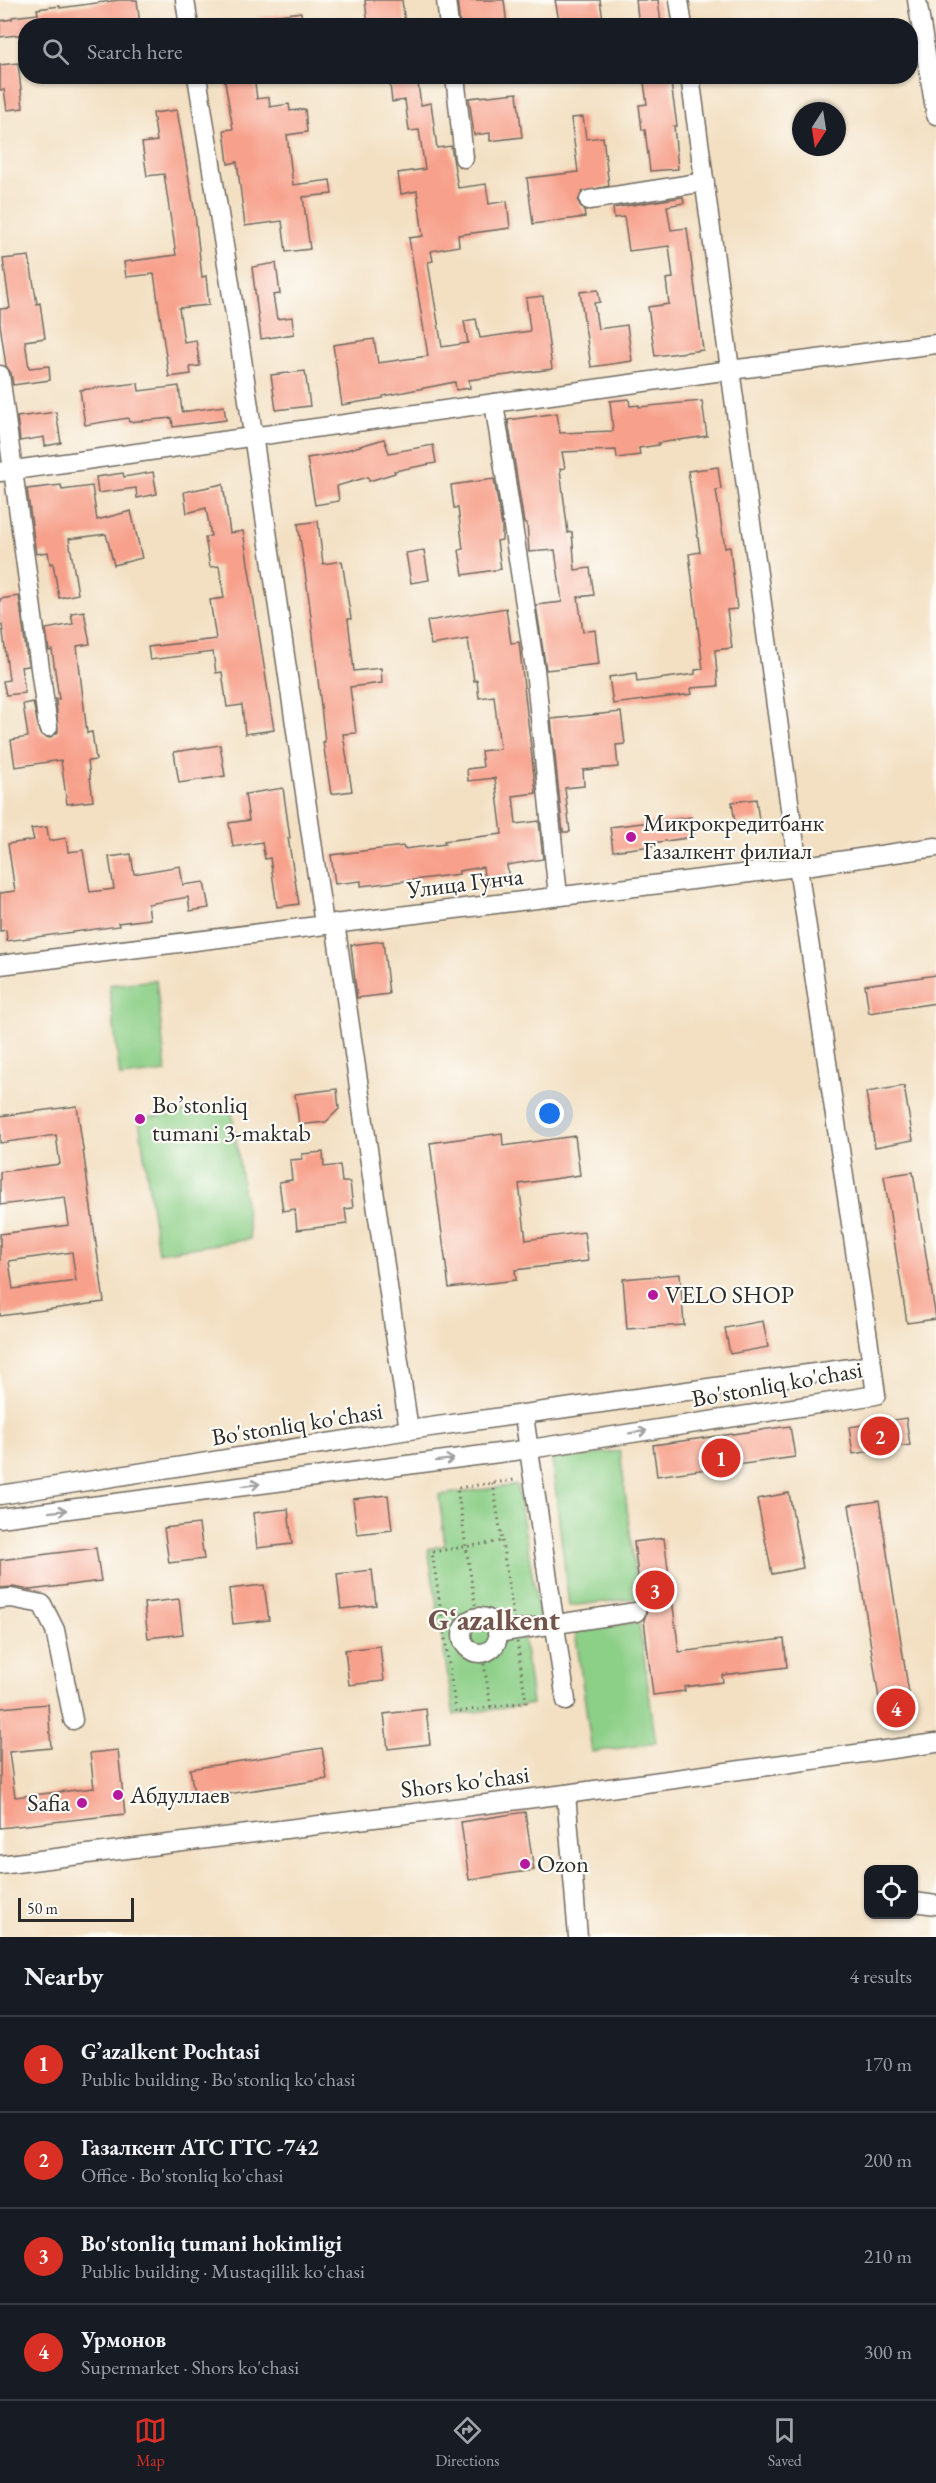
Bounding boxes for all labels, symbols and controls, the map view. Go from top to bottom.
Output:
search box [18,18,918,84]
icon: search [39,35,72,68]
text: Search here [87,37,182,66]
north arrow [792,102,846,156]
place label: Микрокредитбанк Газалкент филиал [643,807,825,866]
marker: Микрокредитбанк Газалкент филиал [624,830,638,844]
street label: Улица Гунча [404,860,525,905]
place label: Bo’stonliq tumani 3-maktab [152,1089,311,1148]
your location [535,1099,564,1128]
marker: Bo’stonliq tumani 3-maktab [133,1112,147,1126]
place label: VELO SHOP [665,1279,794,1310]
marker: VELO SHOP [646,1288,660,1302]
street label: Bo'stonliq ko'chasi [689,1353,865,1414]
street label: Bo'stonliq ko'chasi [209,1395,385,1452]
pin: 2 [860,1414,900,1458]
one-way arrow [627,1426,647,1437]
pin: 1 [702,1436,740,1480]
one-way arrow [434,1454,454,1465]
one-way arrow [241,1480,261,1491]
one-way arrow [48,1505,67,1516]
pin: 3 [636,1568,674,1612]
district label: Gʻazalkent [428,1600,561,1639]
pin: 4 [876,1686,916,1730]
street label: Shors ko'chasi [399,1758,531,1805]
place label: Абдуллаев [129,1779,230,1810]
place label: Safia [27,1787,70,1818]
marker: Абдуллаев [111,1788,125,1802]
marker: Safia [75,1796,89,1810]
place label: Ozon [537,1848,589,1879]
marker: Ozon [518,1857,532,1871]
map controls [864,1865,918,1919]
button: locate [864,1865,918,1919]
scale bar [18,1895,134,1922]
text: 50 m [27,1898,58,1919]
text: Nearby [24,1959,104,1993]
text: 4 results [849,1963,912,1989]
text: Gʼazalkent Pochtasi [81,2037,260,2066]
text: 1 [38,2051,49,2077]
text: 170 m [864,2051,912,2077]
text: Public building · Bo'stonliq ko'chasi [81,2066,355,2092]
text: Газалкент АТС ГТС -742 [81,2133,319,2162]
text: 2 [38,2147,49,2173]
text: 200 m [864,2147,912,2173]
text: Office · Bo'stonliq ko'chasi [81,2162,283,2188]
text: Bo'stonliq tumani hokimligi [81,2229,342,2258]
text: 3 [38,2243,49,2269]
text: 210 m [864,2243,912,2269]
text: Public building · Mustaqillik ko'chasi [81,2258,365,2284]
text: Урмонов [81,2325,166,2354]
text: 4 [38,2339,49,2365]
text: 300 m [864,2339,912,2365]
text: Supermarket · Shors ko'chasi [81,2354,299,2380]
tab: Map [134,2414,167,2471]
tab: Directions [435,2414,500,2471]
tab: Saved [768,2414,802,2471]

